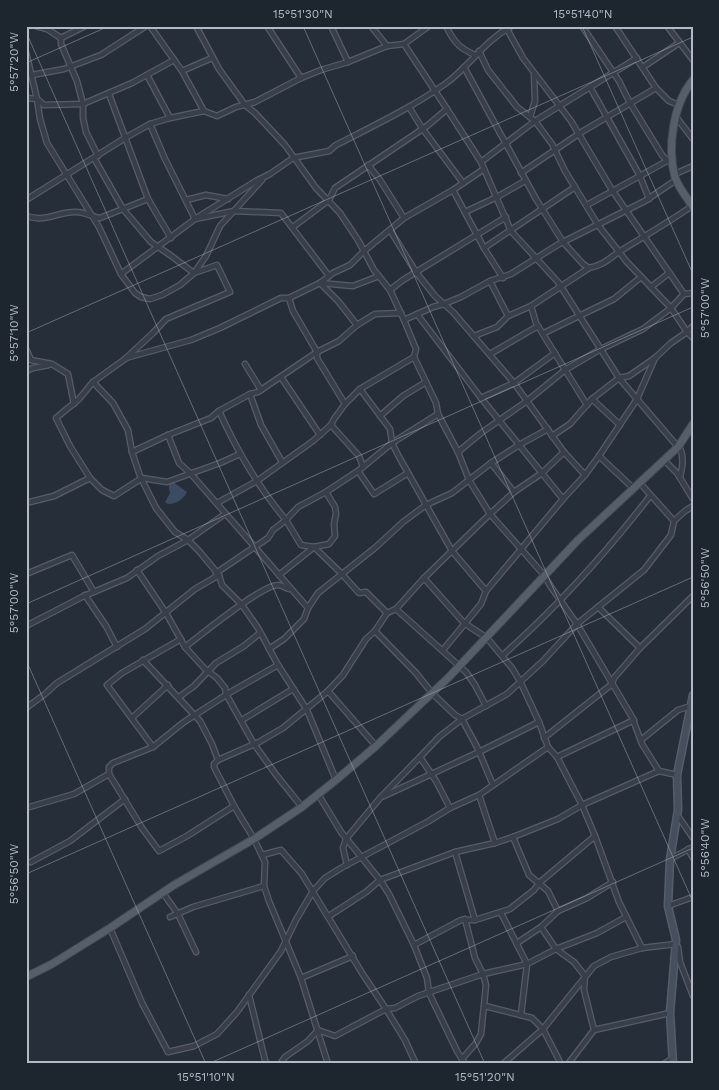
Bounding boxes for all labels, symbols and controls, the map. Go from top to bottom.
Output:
text: 15°51'30"N [273,7,333,21]
text: 15°51'40"N [553,7,613,21]
text: 5°57'20"W [7,32,21,92]
text: 5°57'00"W [698,277,712,338]
text: 5°57'10"W [7,304,21,362]
text: 5°56'50"W [698,547,712,608]
text: 5°57'00"W [7,572,21,633]
text: 5°56'40"W [698,818,712,878]
text: 5°56'50"W [7,843,21,904]
text: 15°51'10"N [177,1070,235,1084]
text: 15°51'20"N [455,1070,515,1084]

